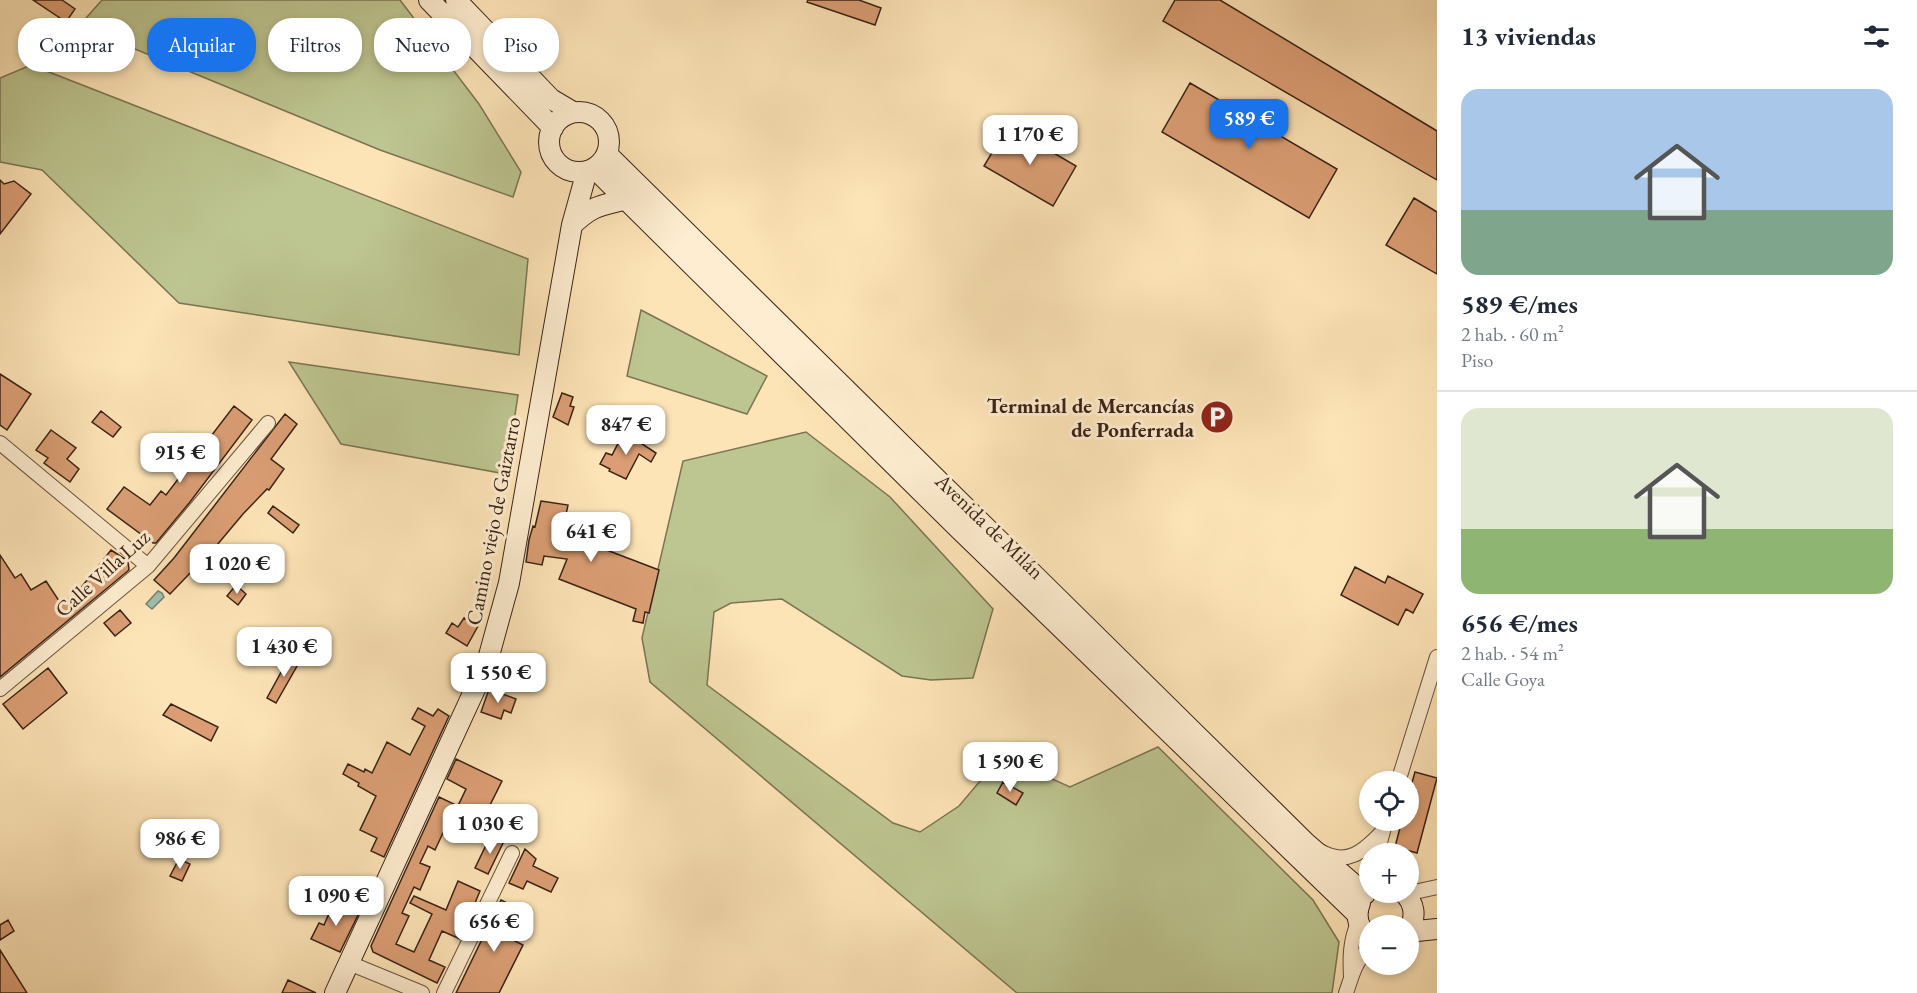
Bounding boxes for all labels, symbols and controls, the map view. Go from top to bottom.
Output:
chip: Comprar [18,18,135,72]
chip: Alquilar [147,18,256,72]
chip: Filtros [268,18,362,72]
chip: Nuevo [374,18,471,72]
chip: Piso [483,18,559,72]
text: 13 viviendas [1461,19,1596,53]
icon: filters [1860,20,1893,53]
pin: 589 € [1207,99,1291,150]
text: 589 € [1223,105,1275,131]
pin: 1 170 € [975,115,1085,166]
text: 1 170 € [997,121,1063,147]
icon: home [1623,128,1731,236]
text: 589 €/mes [1461,287,1578,321]
text: 2 hab. · 60 m² [1461,321,1564,347]
text: Piso [1461,347,1493,373]
place label: Terminal de Mercancías de Ponferrada [987,392,1195,443]
parking icon: Terminal de Mercancías de Ponferrada [1199,399,1235,435]
pin: 847 € [584,405,668,456]
text: 847 € [600,411,652,437]
street label: Camino viejo de Gaiztarro [460,415,526,627]
pin: 915 € [138,433,222,484]
text: 915 € [154,439,206,465]
icon: home [1623,447,1731,555]
street label: Avenida de Milán [929,467,1050,585]
pin: 641 € [549,512,633,563]
text: 641 € [565,518,617,544]
street label: Calle Villa Luz [49,523,155,623]
pin: 1 020 € [182,544,292,595]
text: 1 020 € [204,550,270,576]
text: 656 €/mes [1461,606,1578,640]
pin: 1 430 € [229,627,339,678]
text: 1 430 € [251,633,317,659]
text: 2 hab. · 54 m² [1461,640,1564,666]
pin: 1 550 € [443,653,553,704]
text: 1 550 € [465,659,531,685]
text: Calle Goya [1461,666,1545,692]
pin: 1 590 € [955,742,1065,793]
text: 1 590 € [977,748,1043,774]
map controls [1359,771,1419,975]
button: locate [1359,771,1419,831]
pin: 1 030 € [435,804,545,855]
text: 1 030 € [457,810,523,836]
pin: 986 € [138,819,222,870]
text: 986 € [154,825,206,851]
button: + [1359,843,1419,903]
pin: 1 090 € [281,876,391,927]
text: 1 090 € [303,882,369,908]
pin: 656 € [452,902,536,953]
text: 656 € [468,908,520,934]
button: − [1359,915,1419,975]

